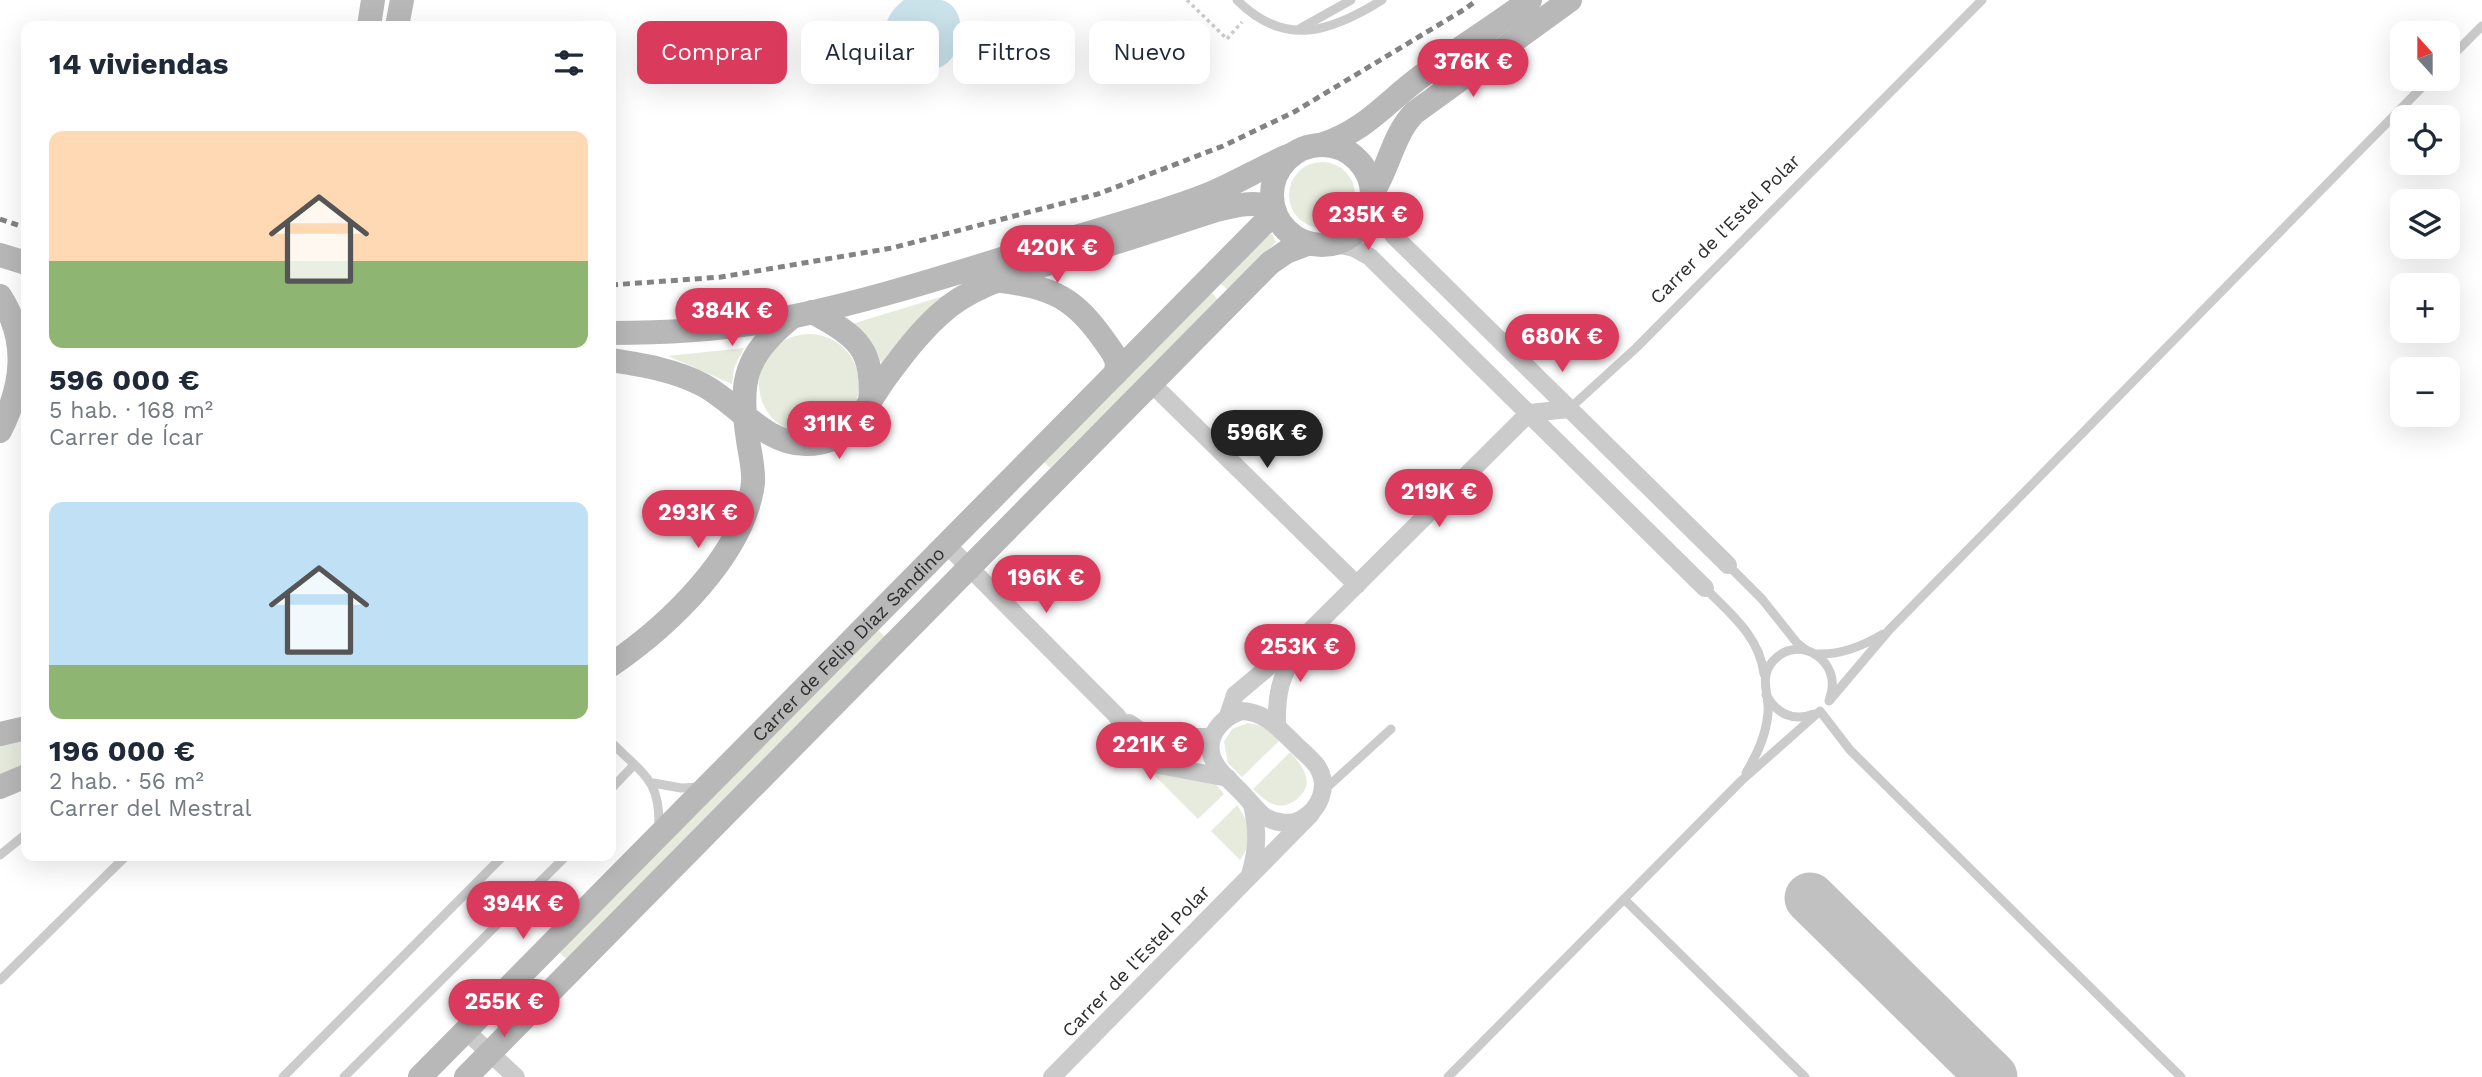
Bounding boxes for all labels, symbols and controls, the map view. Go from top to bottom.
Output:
chip: Comprar [637,21,787,84]
chip: Alquilar [801,21,939,84]
chip: Filtros [953,21,1075,84]
chip: Nuevo [1089,21,1210,84]
north arrow [2390,21,2460,91]
map controls [2390,21,2460,427]
pin: 376K € [1416,40,1530,99]
icon: filters [550,44,588,82]
text: 14 viviendas [49,46,229,81]
text: 376K € [1433,48,1513,75]
button: locate [2390,105,2460,175]
street label: Carrer de l'Estel Polar [1645,149,1805,309]
icon: home [256,176,382,302]
button: layers [2390,189,2460,259]
pin: 235K € [1311,192,1425,252]
text: 235K € [1328,201,1408,228]
pin: 420K € [1000,226,1114,285]
text: 420K € [1016,234,1098,261]
button: + [2390,273,2460,343]
pin: 384K € [675,288,789,348]
text: 384K € [691,297,773,324]
pin: 680K € [1505,314,1619,374]
text: 680K € [1521,323,1603,350]
button: − [2390,357,2460,427]
text: 596 000 € [49,362,200,397]
text: 5 hab. · 168 m² [49,397,213,424]
pin: 311K € [782,402,896,461]
text: 311K € [803,410,875,437]
pin: 596K € [1210,410,1324,470]
text: 596K € [1227,419,1307,446]
text: Carrer de Ícar [49,424,204,451]
pin: 219K € [1382,470,1496,529]
text: 219K € [1401,478,1477,505]
pin: 293K € [641,490,755,550]
text: 293K € [658,499,738,526]
street label: Carrer de Felip Díaz Sandino [747,542,949,746]
icon: home [256,547,382,673]
pin: 196K € [989,556,1103,615]
text: 196K € [1008,564,1084,591]
pin: 253K € [1243,624,1357,684]
text: 253K € [1260,633,1340,660]
pin: 221K € [1093,722,1207,782]
text: 221K € [1112,731,1188,758]
text: 196 000 € [49,733,195,768]
text: 2 hab. · 56 m² [49,768,204,795]
text: Carrer del Mestral [49,795,252,822]
street label: Carrer de l'Estel Polar [1057,880,1215,1042]
pin: 394K € [466,881,580,941]
text: 394K € [482,890,564,917]
pin: 255K € [447,979,561,1039]
text: 255K € [464,988,544,1015]

